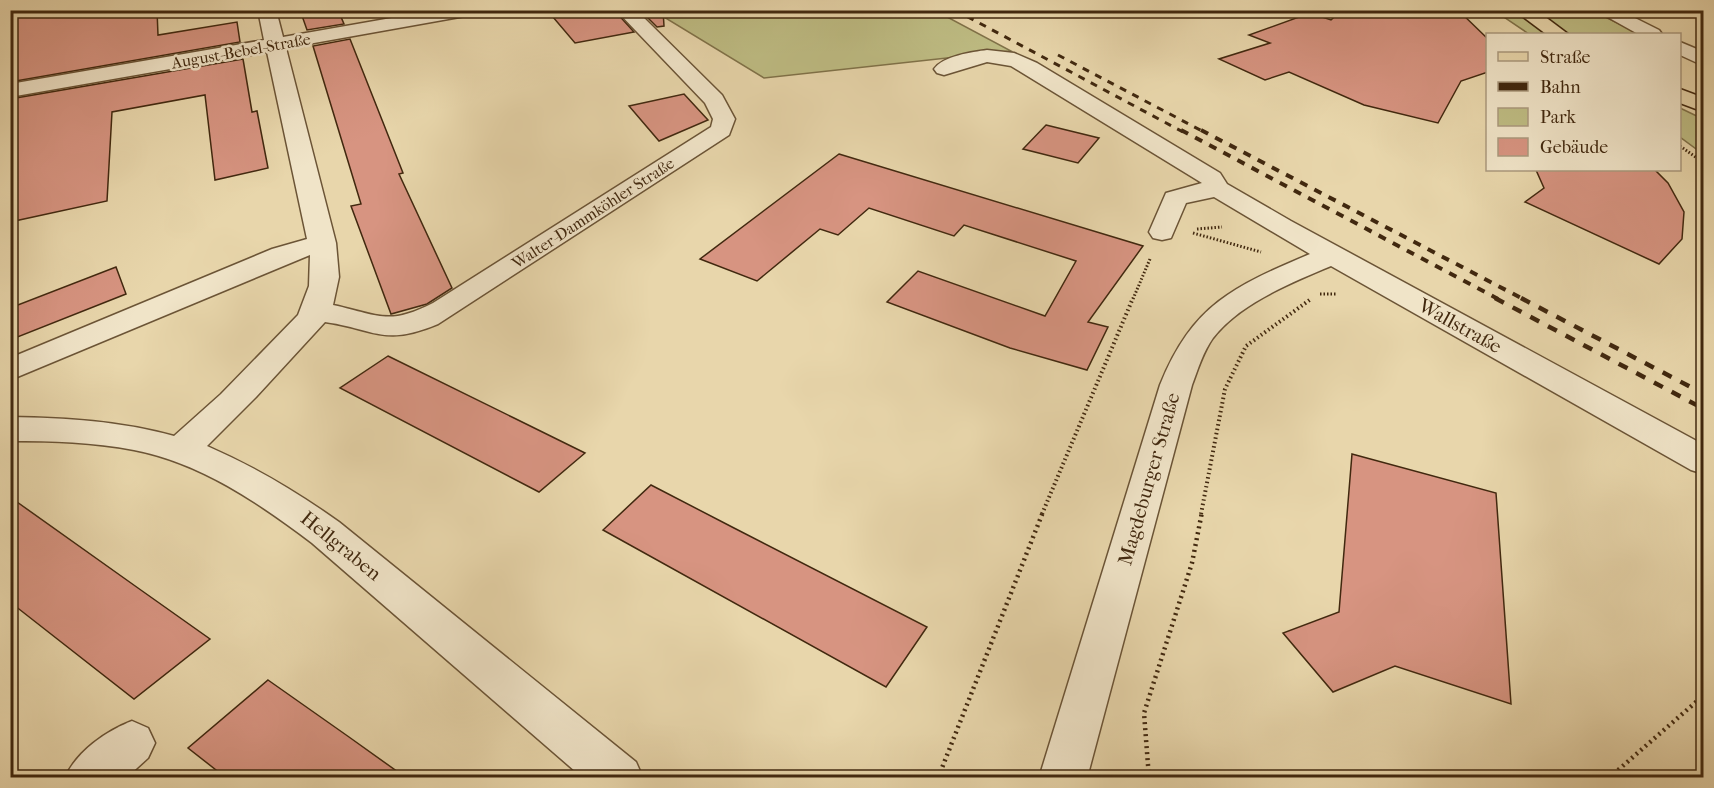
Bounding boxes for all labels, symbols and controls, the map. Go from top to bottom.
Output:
street label: August-Bebel-Straße [169,29,312,73]
legend [1486,33,1681,171]
text: Straße [1540,47,1591,68]
text: Bahn [1540,77,1581,98]
text: Park [1540,107,1577,128]
text: Gebäude [1540,137,1608,158]
street label: Walter-Dammköhler Straße [508,153,678,273]
street label: Wallstraße [1413,293,1506,358]
street label: Magdeburger Straße [1113,390,1185,568]
street label: Hellgraben [296,507,386,586]

